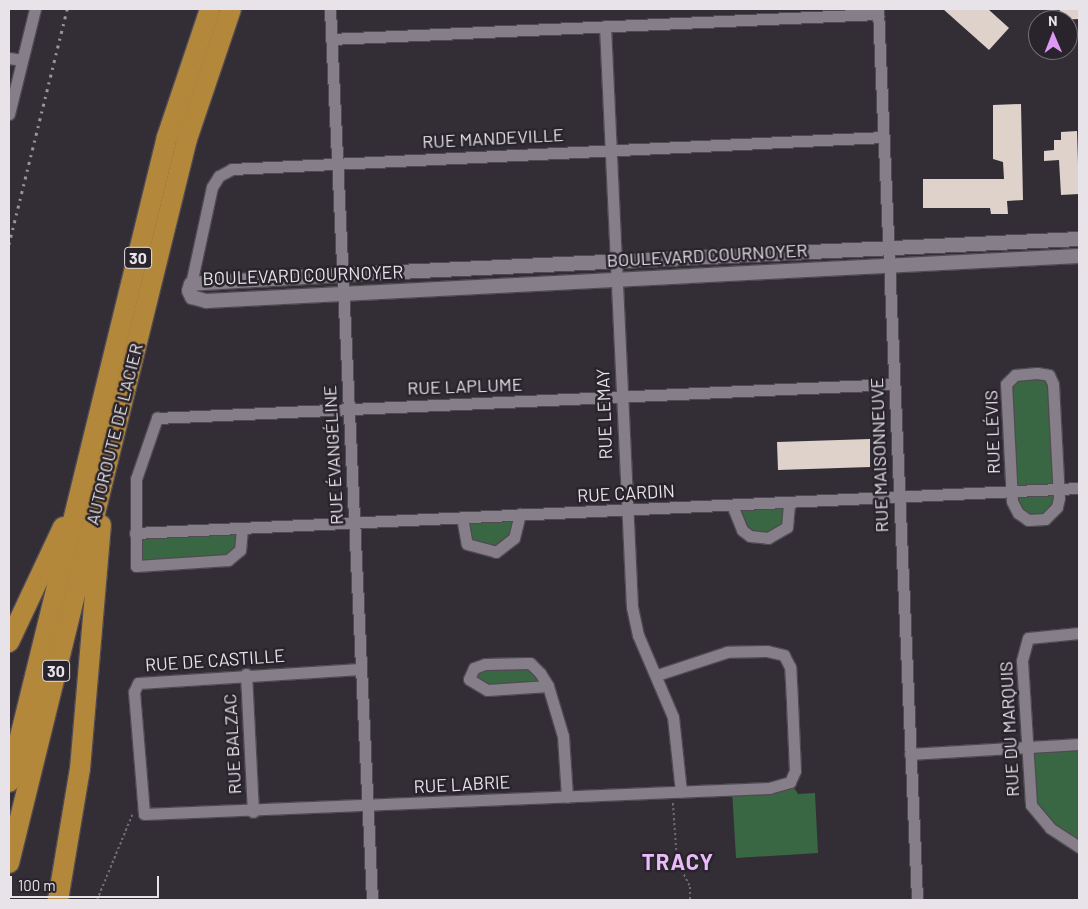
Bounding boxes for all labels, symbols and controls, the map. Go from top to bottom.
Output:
north arrow [1028,10,1078,60]
text: N [1048,12,1058,29]
street label: RUE MANDEVILLE [422,124,564,152]
street label: BOULEVARD COURNOYER [606,239,808,271]
road number: 30 [123,244,153,272]
street label: BOULEVARD COURNOYER [202,261,404,289]
street label: AUTOROUTE DE L'ACIER [81,341,147,527]
street label: RUE LEMAY [592,368,616,460]
street label: RUE LAPLUME [407,373,523,399]
street label: RUE MAISONNEUVE [866,377,892,533]
street label: RUE ÉVANGÉLINE [319,385,347,525]
street label: RUE LÉVIS [980,390,1004,474]
street label: RUE CARDIN [577,480,675,506]
street label: RUE DE CASTILLE [144,644,286,676]
road number: 30 [41,658,71,684]
street label: RUE DU MARQUIS [995,661,1023,797]
street label: RUE BALZAC [219,693,245,795]
street label: RUE LABRIE [413,771,511,797]
district label: TRACY [641,849,715,875]
scale bar [12,866,161,898]
text: 100 m [18,876,56,894]

